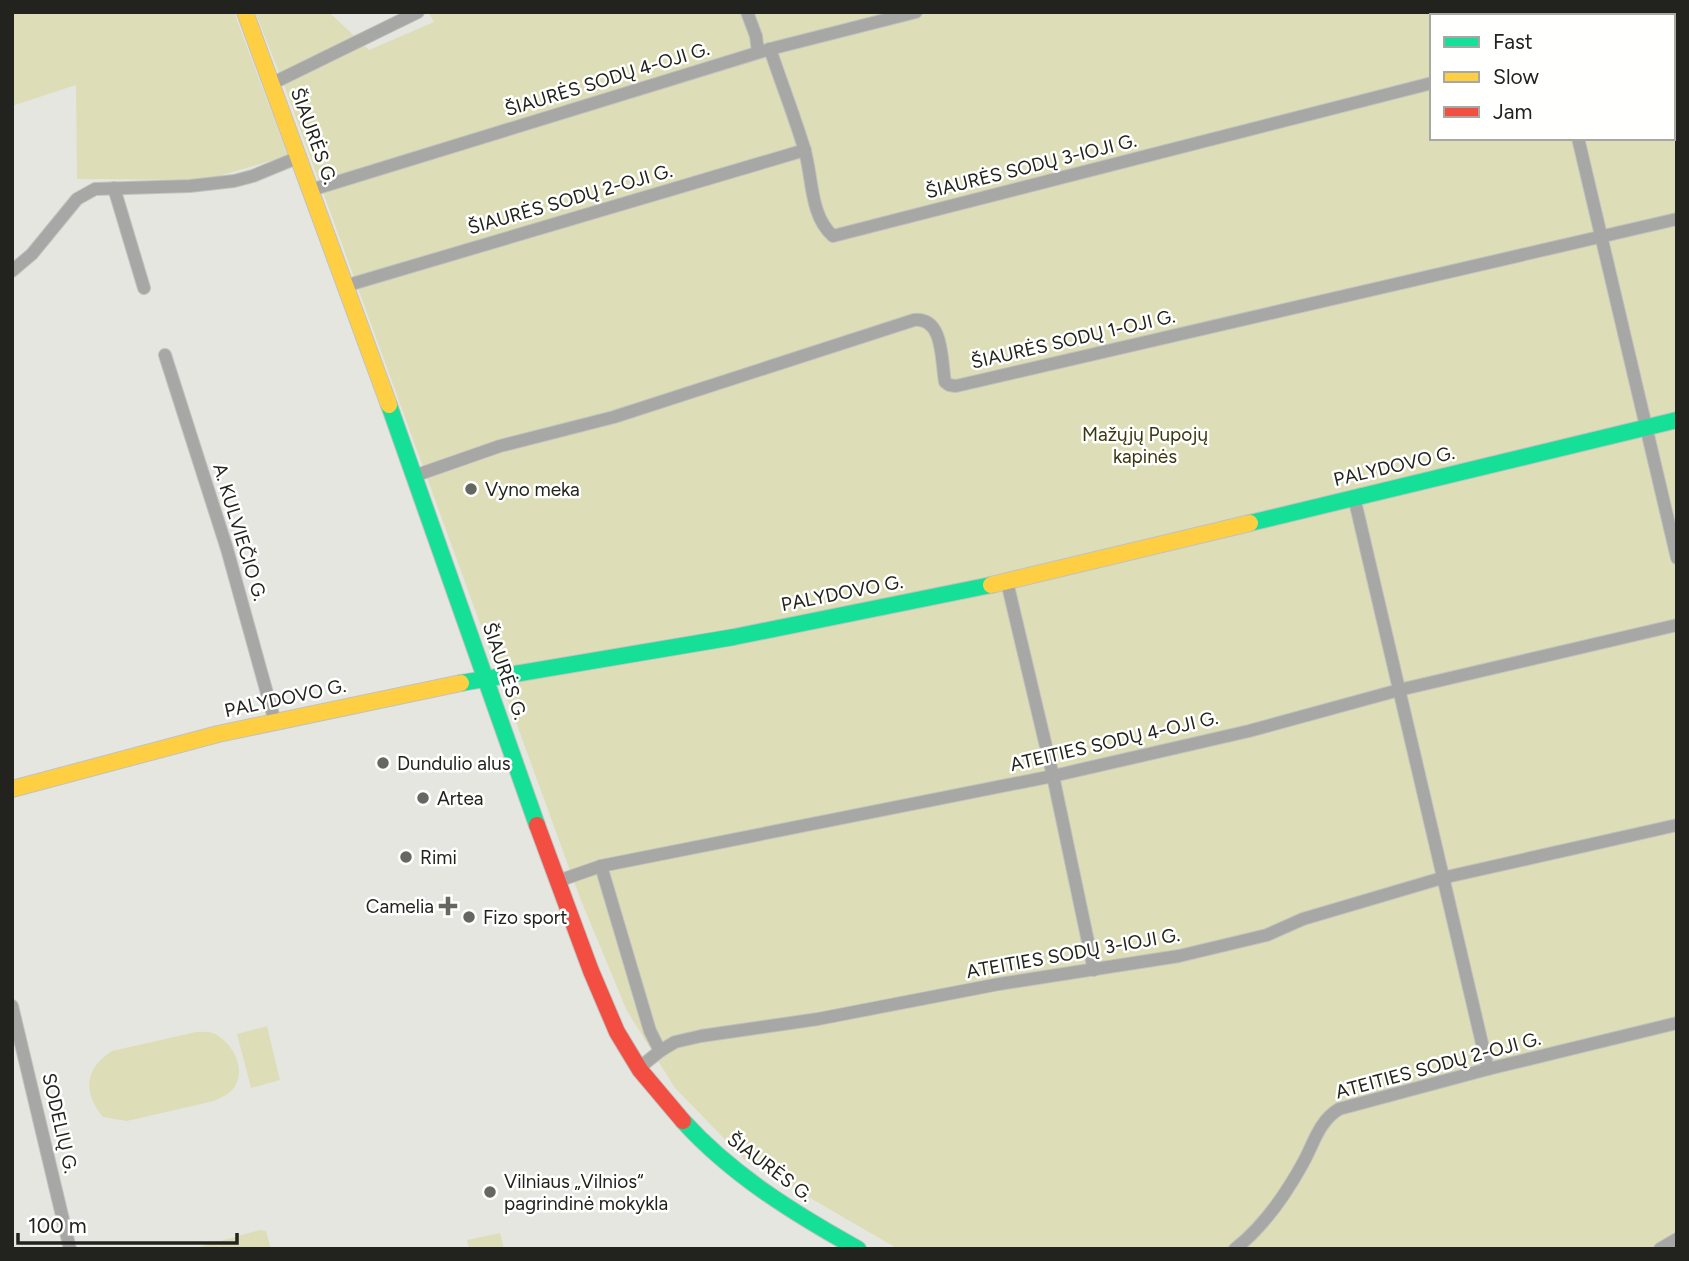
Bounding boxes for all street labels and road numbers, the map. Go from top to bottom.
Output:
street label: ŠIAURĖS SODŲ 4-OJI G. [502,37,712,121]
street label: ŠIAURĖS G. [286,85,342,187]
street label: ŠIAURĖS SODŲ 3-IOJI G. [923,129,1139,203]
street label: ŠIAURĖS SODŲ 2-OJI G. [465,159,675,239]
street label: ŠIAURĖS SODŲ 1-OJI G. [969,304,1177,374]
street label: PALYDOVO G. [1331,441,1457,491]
street label: A. KULVIEČIO G. [208,460,272,604]
street label: PALYDOVO G. [779,570,905,616]
street label: ŠIAURĖS G. [478,619,532,723]
street label: PALYDOVO G. [222,674,348,722]
street label: ATEITIES SODŲ 4-OJI G. [1008,706,1220,776]
street label: ATEITIES SODŲ 3-IOJI G. [964,923,1182,983]
street label: ATEITIES SODŲ 2-OJI G. [1333,1026,1543,1103]
street label: SODELIŲ G. [37,1071,83,1175]
street label: ŠIAURĖS G. [723,1127,817,1207]

